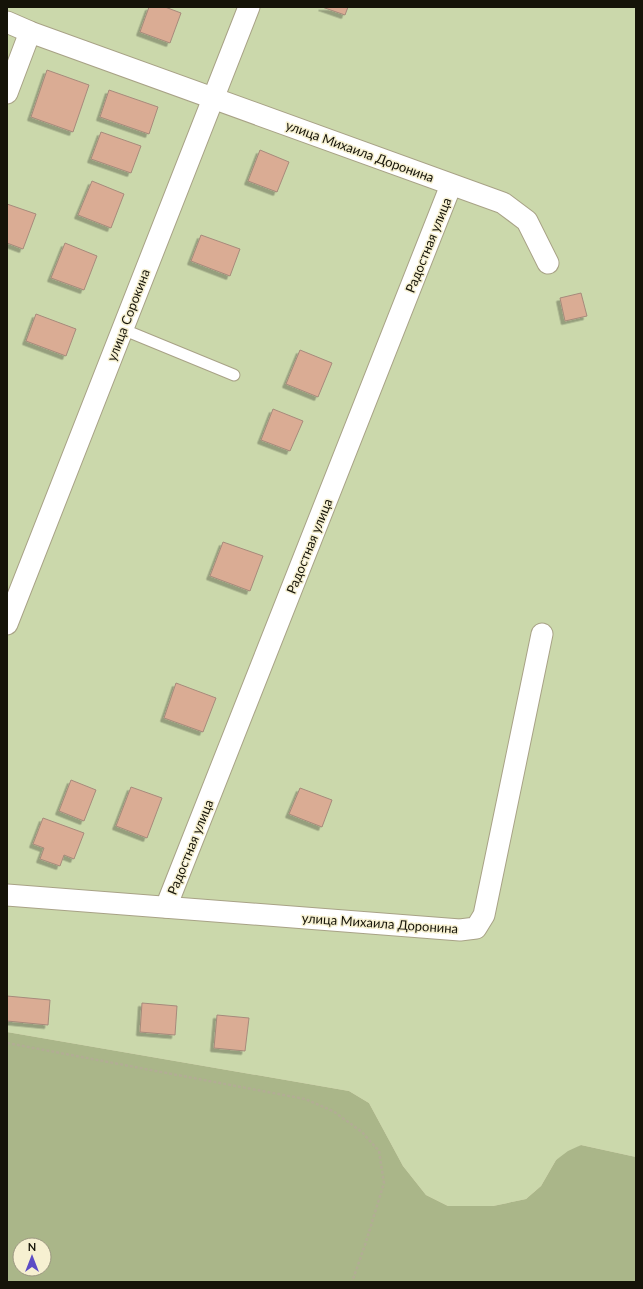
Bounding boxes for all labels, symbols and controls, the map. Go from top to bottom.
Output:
street label: улица Михаила Доронина [284,117,436,185]
street label: Радостная улица [402,195,454,295]
street label: улица Сорокина [103,267,153,363]
street label: Радостная улица [283,496,335,596]
street label: Радостная улица [164,797,216,897]
street label: улица Михаила Доронина [301,910,459,936]
north arrow [12,1237,52,1277]
text: N [28,1240,36,1253]

